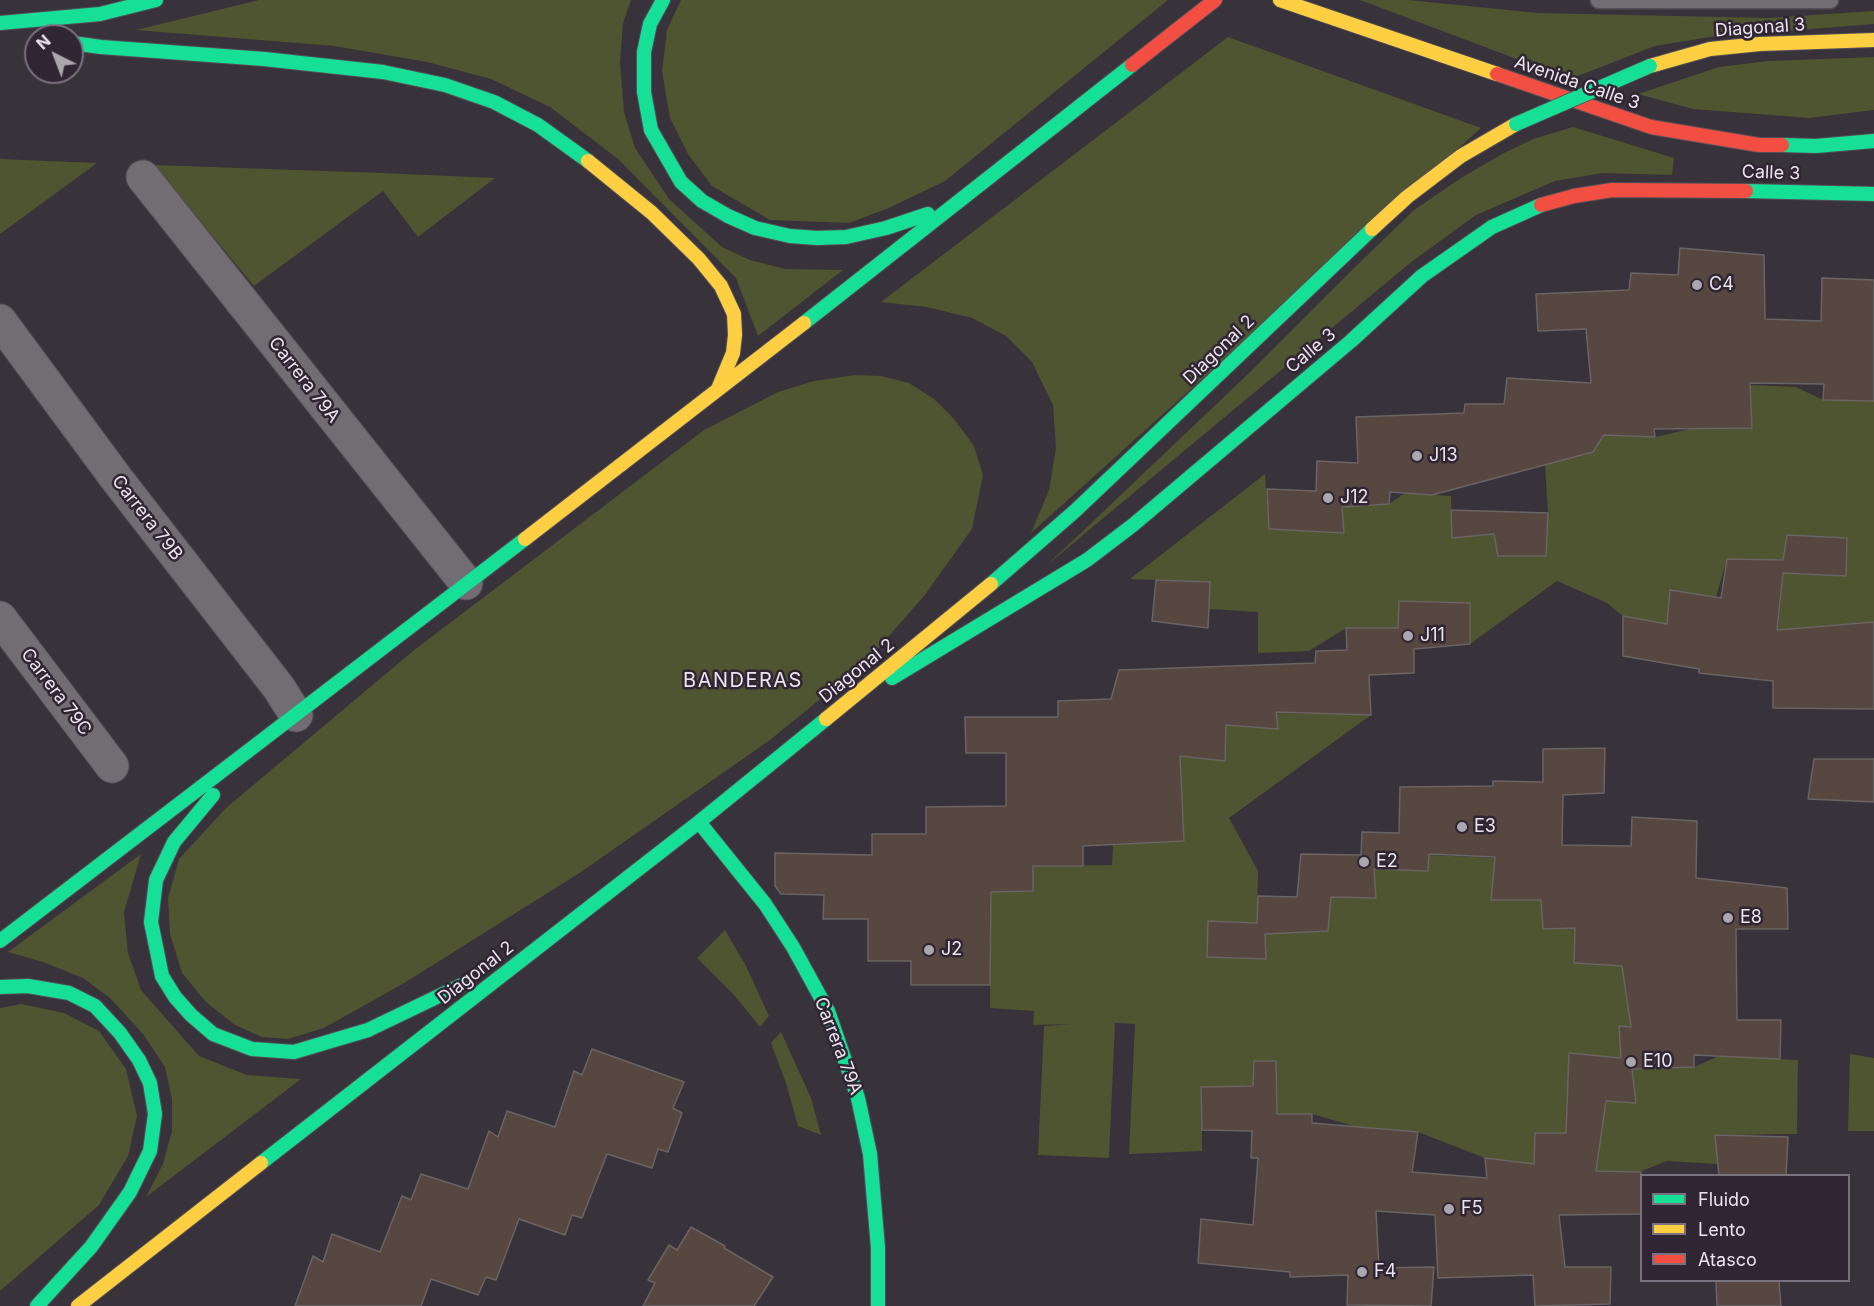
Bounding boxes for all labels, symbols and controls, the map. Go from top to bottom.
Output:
street label: Diagonal 3 [1714,14,1806,42]
north arrow [24,24,84,84]
text: N [32,31,55,54]
street label: Avenida Calle 3 [1511,51,1643,115]
street label: Calle 3 [1741,161,1801,185]
place label: C4 [1709,274,1734,296]
marker: C4 [1690,278,1704,292]
street label: Diagonal 2 [1179,311,1259,389]
street label: Calle 3 [1282,324,1340,378]
street label: Carrera 79A [264,333,344,427]
place label: J13 [1429,445,1458,467]
marker: J13 [1410,449,1424,463]
street label: Carrera 79B [107,471,187,565]
place label: J12 [1340,487,1369,509]
marker: J12 [1321,491,1335,505]
place label: J11 [1420,625,1445,647]
marker: J11 [1401,629,1415,643]
street label: Diagonal 2 [815,634,899,708]
street label: Carrera 79C [16,644,96,740]
district label: BANDERAS [683,669,803,693]
place label: E3 [1474,816,1496,838]
marker: E3 [1455,820,1469,834]
place label: E2 [1376,851,1398,873]
marker: E2 [1357,855,1371,869]
place label: E8 [1740,907,1762,929]
marker: E8 [1721,911,1735,925]
street label: Diagonal 2 [434,937,518,1009]
place label: J2 [941,939,962,961]
marker: J2 [922,943,936,957]
street label: Carrera 79A [809,994,867,1098]
place label: E10 [1643,1051,1672,1073]
marker: E10 [1624,1055,1638,1069]
legend [1640,1174,1850,1282]
text: Fluido [1698,1189,1750,1210]
place label: F5 [1461,1198,1483,1220]
marker: F5 [1442,1202,1456,1216]
text: Lento [1698,1219,1746,1240]
text: Atasco [1698,1249,1757,1270]
place label: F4 [1374,1261,1396,1283]
marker: F4 [1355,1265,1369,1279]

